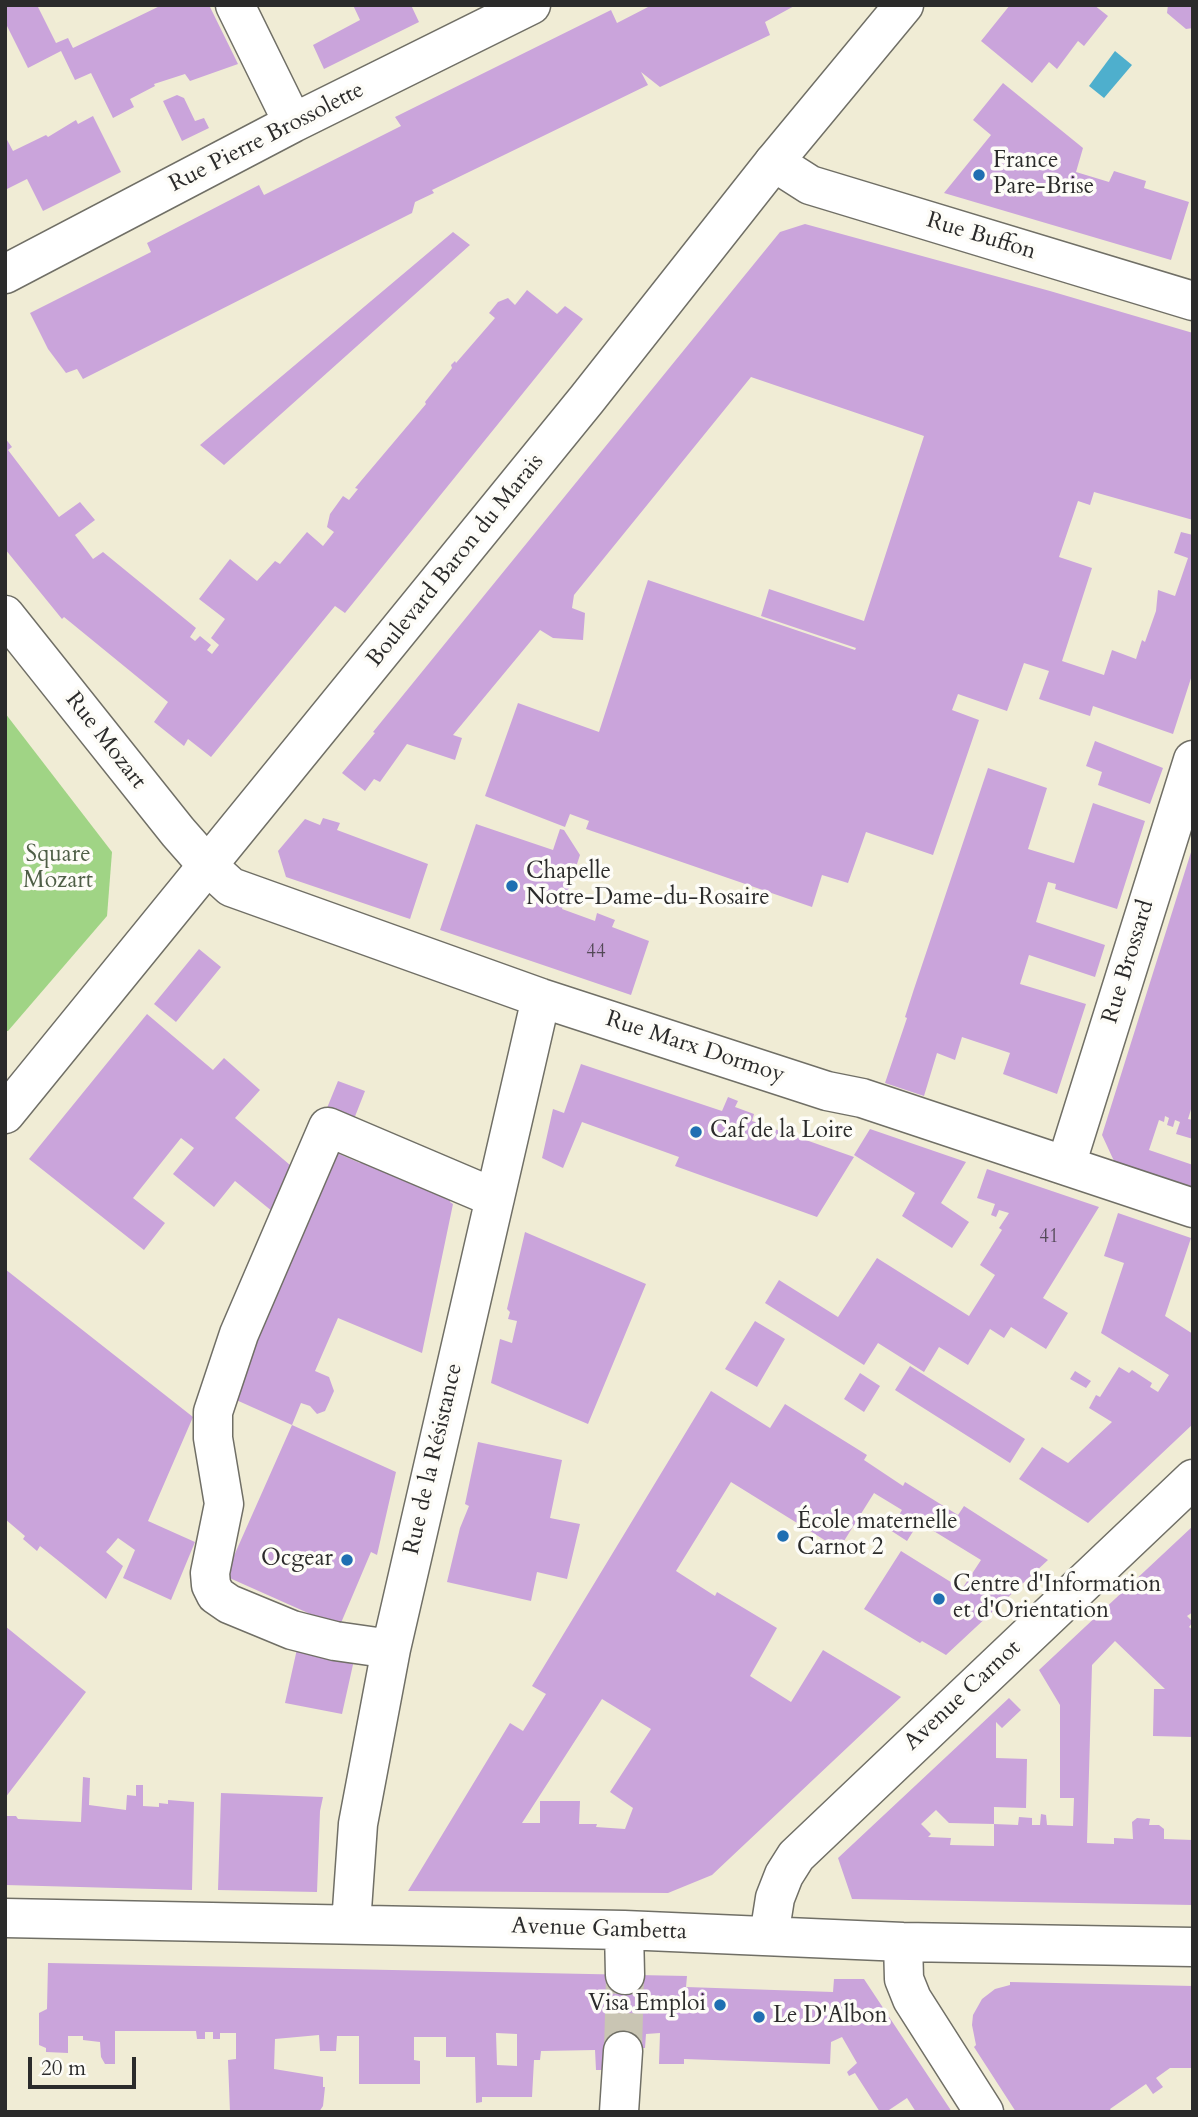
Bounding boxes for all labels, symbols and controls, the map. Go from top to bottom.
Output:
street label: Rue Pierre Brossolette [165,77,369,199]
place label: France Pare-Brise [993,148,1094,202]
marker: France Pare-Brise [971,167,987,183]
street label: Rue Buffon [923,207,1039,267]
street label: Boulevard Baron du Marais [362,449,550,673]
street label: Rue Mozart [59,687,151,795]
park label: Square Mozart [23,842,93,896]
place label: Chapelle Notre-Dame-du-Rosaire [526,859,770,913]
marker: Chapelle Notre-Dame-du-Rosaire [504,878,520,894]
street label: Rue Brossard [1097,897,1161,1027]
house number: 44 [586,942,606,964]
street label: Rue Marx Dormoy [602,1006,788,1090]
place label: Caf de la Loire [710,1118,853,1146]
marker: Caf de la Loire [688,1124,704,1140]
house number: 41 [1039,1227,1059,1249]
street label: Rue de la Résistance [399,1361,469,1557]
place label: École maternelle Carnot 2 [797,1509,958,1563]
marker: École maternelle Carnot 2 [775,1528,791,1544]
place label: Ocgear [261,1546,333,1574]
marker: Ocgear [339,1552,355,1568]
place label: Centre d'Information et d'Orientation [953,1572,1161,1626]
marker: Centre d'Information et d'Orientation [931,1591,947,1607]
street label: Avenue Carnot [899,1635,1027,1757]
street label: Avenue Gambetta [511,1913,687,1947]
place label: Visa Emploi [588,1991,706,2019]
marker: Visa Emploi [712,1997,728,2013]
place label: Le D'Albon [773,2003,888,2031]
marker: Le D'Albon [751,2009,767,2025]
scale bar [32,2044,140,2088]
text: 20 m [41,2054,86,2083]

